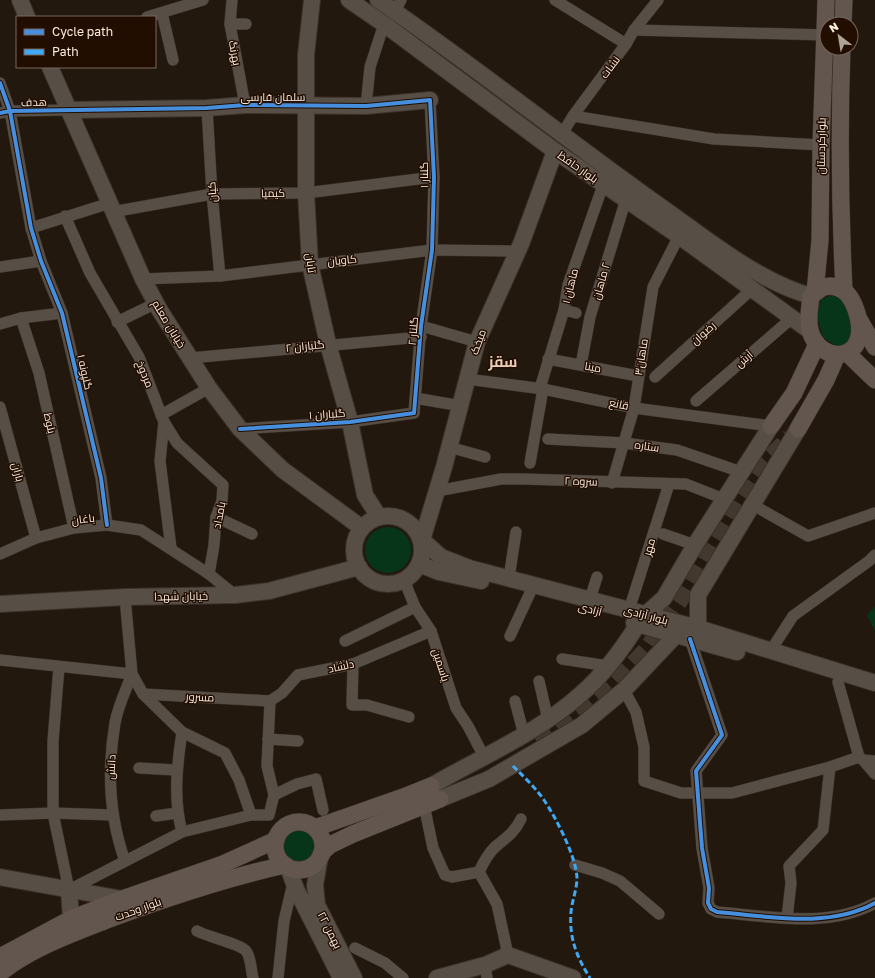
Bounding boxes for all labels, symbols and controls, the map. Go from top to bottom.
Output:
legend [16,16,156,68]
north arrow [819,16,859,56]
text: N [827,19,841,35]
text: Cycle path [52,24,113,39]
street label: بهرنگ [226,39,244,67]
text: Path [52,44,79,59]
street label: نشات [597,53,622,80]
street label: سلمان فارسی [241,90,305,104]
street label: هدف [21,95,47,108]
street label: بلوارکردستان [814,117,828,175]
street label: بلوار حافظ [555,148,601,186]
street label: گلنار ۱ [417,162,431,188]
street label: کیان [204,181,220,203]
street label: کیمیا [261,186,285,199]
street label: کاویان [327,251,358,269]
street label: تابان [303,252,319,274]
street label: ٢ ماهان [589,261,613,301]
street label: ماهان ۱ [559,267,581,305]
street label: خیابان معلم [148,297,189,351]
street label: گلنار ۲ [405,316,421,346]
street label: رضوان [688,318,718,348]
street label: میخک [467,327,488,356]
street label: گلباران ۲ [285,337,325,355]
street label: ماهان۳ [631,338,651,376]
street label: آرش [732,347,756,371]
district label: سقز [487,352,518,371]
street label: گلپونه ۱ [74,353,96,391]
street label: مردوخ [132,358,157,390]
street label: مینا [584,359,602,374]
street label: قانع [608,395,630,414]
street label: گلباران ۱ [308,406,346,422]
street label: بلوط [41,411,59,435]
street label: ستاره [634,437,660,455]
street label: باران [9,461,27,483]
street label: سروه ۲ [564,473,598,489]
street label: بامداد [210,500,228,530]
street label: باغان [71,511,95,527]
street label: مهر [639,537,658,558]
street label: خیابان شهدا [154,589,208,603]
street label: آزادی [577,599,603,619]
street label: بلوار آزادی [622,602,670,628]
street label: یاسمین [429,647,453,683]
street label: دلشاد [327,656,355,675]
street label: مسرور [184,689,215,705]
street label: دانش [103,754,119,780]
street label: بلوار وحدت [113,894,163,924]
street label: ۲۲ بهمن [315,909,345,951]

